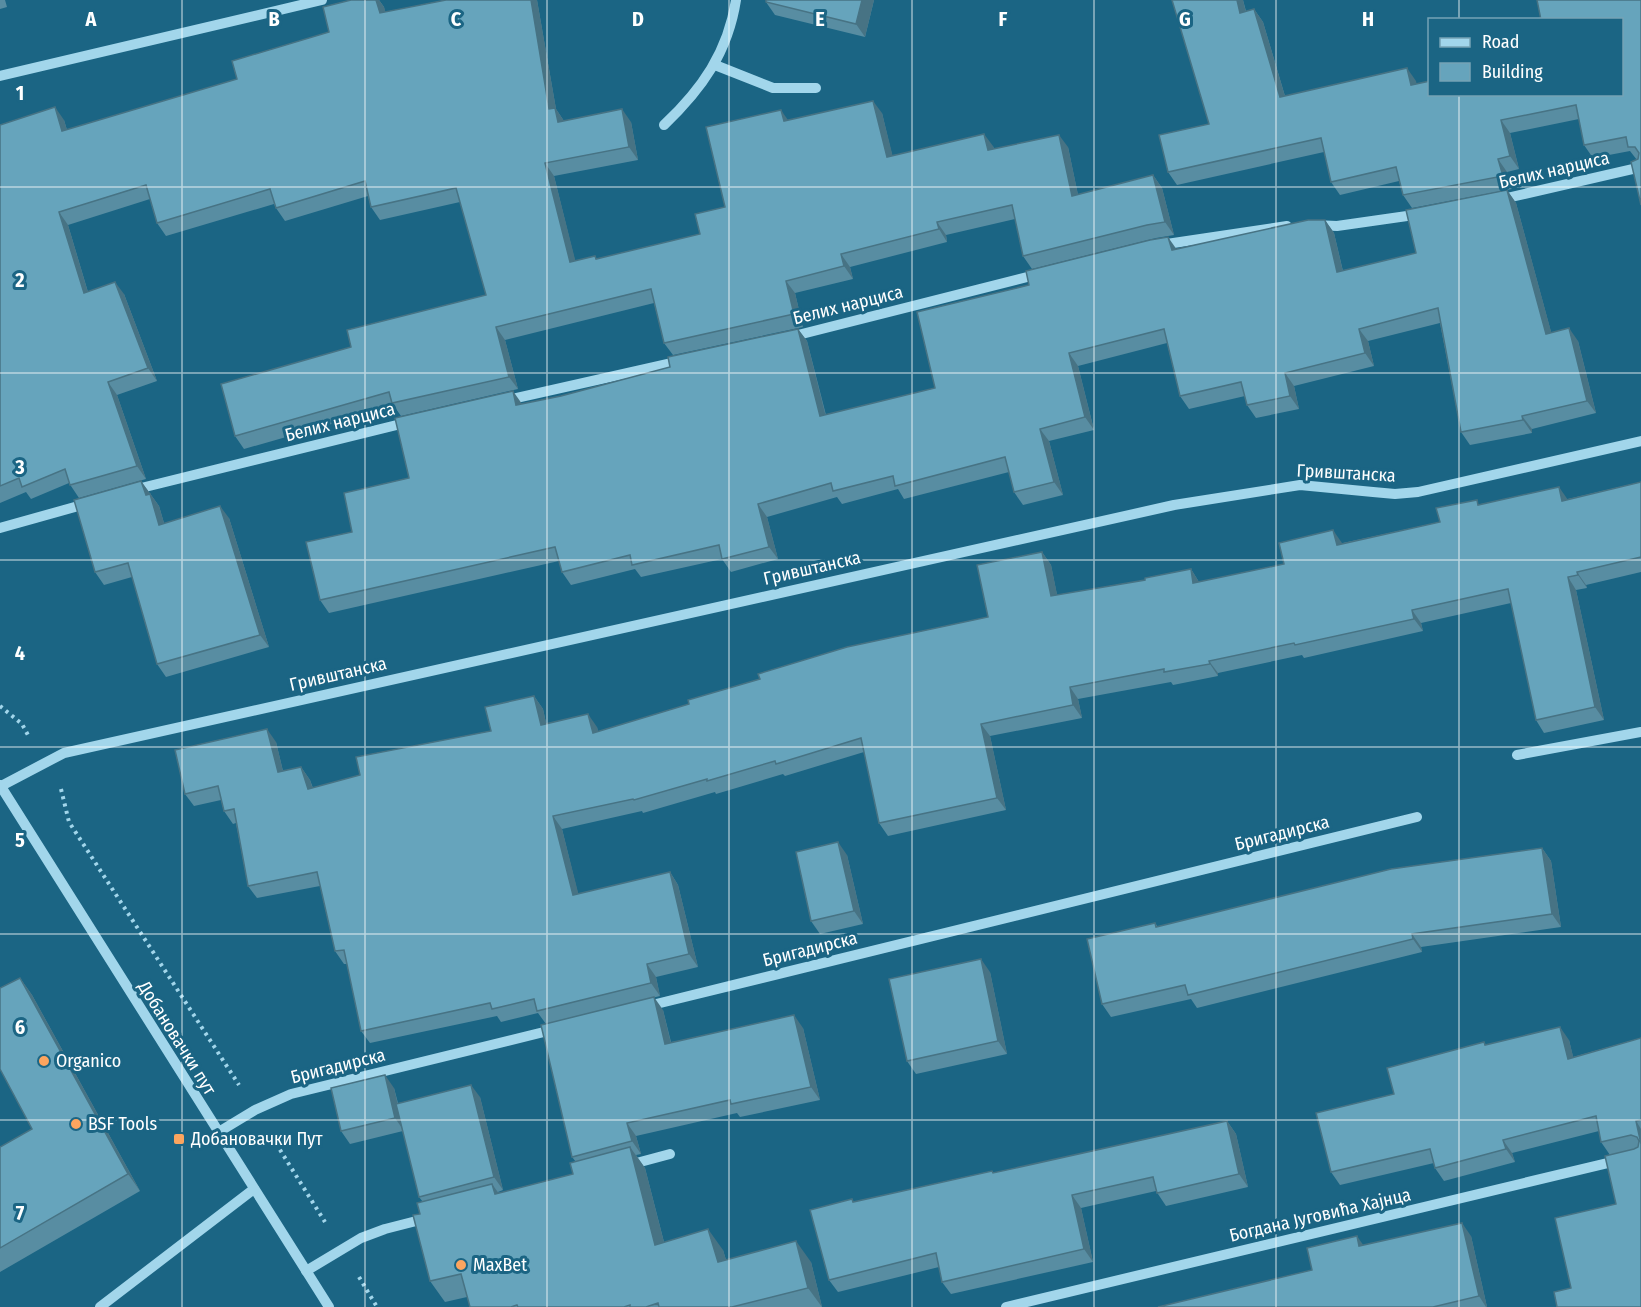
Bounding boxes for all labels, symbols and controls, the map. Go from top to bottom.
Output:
text: A [85,7,98,31]
text: B [268,7,280,31]
text: C [451,7,462,31]
text: D [632,7,644,31]
text: E [815,7,825,31]
text: F [999,7,1008,31]
text: G [1179,7,1191,31]
text: H [1362,7,1374,31]
legend [1428,18,1623,96]
text: Road [1482,31,1519,53]
text: Building [1482,61,1543,83]
text: 1 [16,81,24,105]
street label: Белих нарциса [1497,147,1612,193]
text: 2 [14,268,25,292]
street label: Белих нарциса [791,281,906,329]
street label: Белих нарциса [283,398,398,446]
text: 3 [14,455,25,479]
street label: Гривштанска [1296,459,1396,487]
street label: Гривштанска [761,546,863,590]
text: 4 [15,641,25,665]
street label: Гривштанска [287,652,389,696]
street label: Бригадирска [1232,811,1332,855]
text: 5 [15,828,25,852]
street label: Бригадирска [760,927,860,971]
street label: Добановачки пут [133,976,221,1100]
text: 6 [15,1015,25,1039]
street label: Бригадирска [288,1044,388,1088]
place label: Organico [56,1050,121,1072]
marker: Organico [37,1054,51,1068]
place label: BSF Tools [88,1113,158,1135]
marker: BSF Tools [69,1117,83,1131]
place label: Добановачки Пут [190,1128,323,1150]
marker: Добановачки Пут [172,1132,186,1146]
street label: Богдана Југовића Хајнца [1227,1183,1413,1247]
text: 7 [16,1201,25,1225]
place label: MaxBet [473,1254,527,1276]
marker: MaxBet [454,1258,468,1272]

